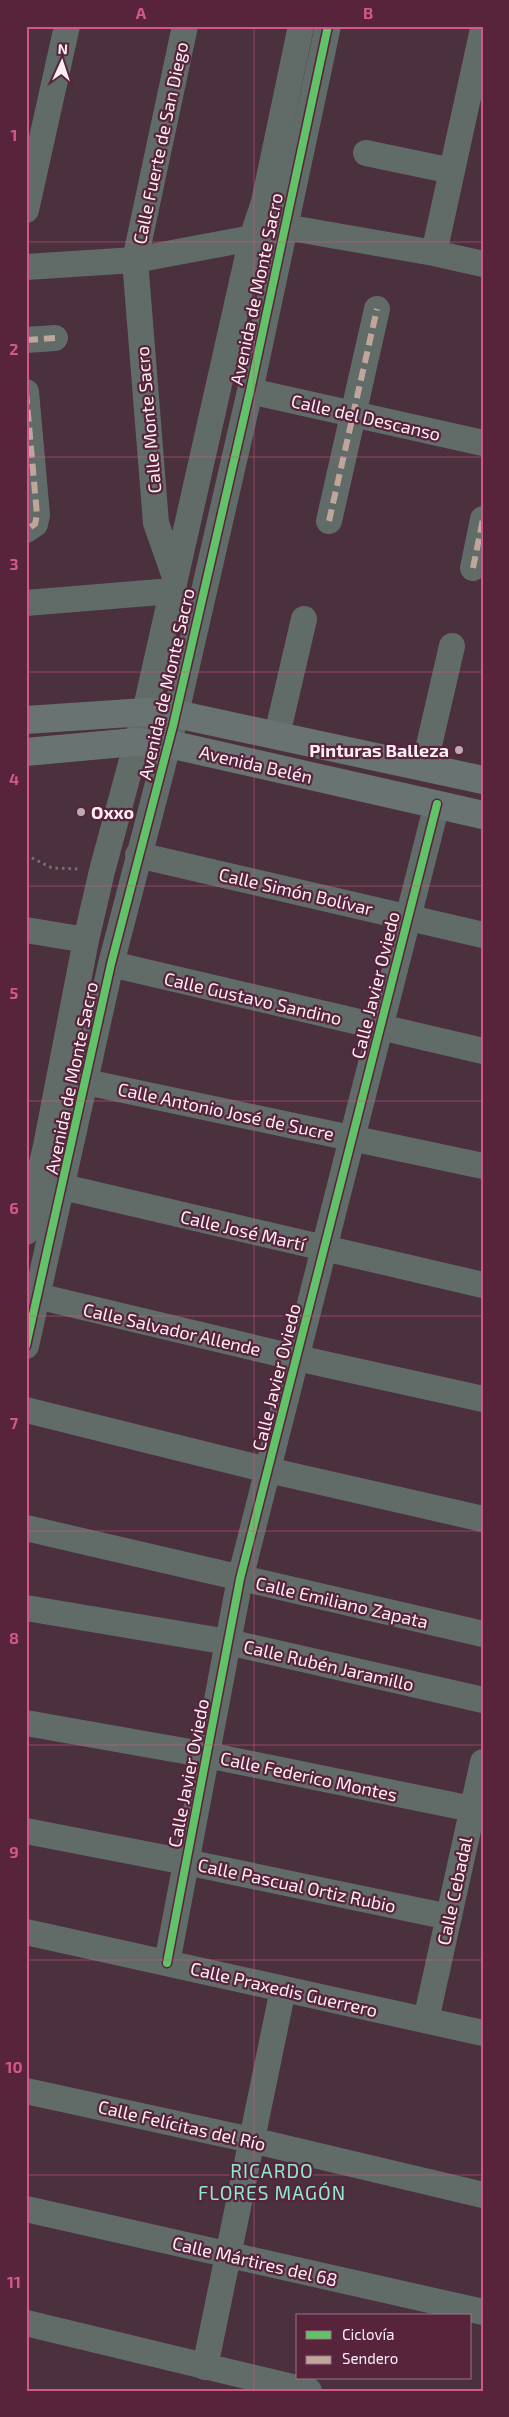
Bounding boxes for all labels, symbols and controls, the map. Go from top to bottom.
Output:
text: A [136,3,147,22]
text: B [363,3,373,22]
north arrow [38,38,88,88]
text: N [57,40,68,57]
street label: Calle Fuerte de San Diego [128,40,192,246]
text: 1 [11,125,17,144]
street label: Avenida de Monte Sacro [225,191,287,387]
text: 2 [9,339,19,358]
street label: Calle Monte Sacro [131,346,165,494]
street label: Calle del Descanso [289,389,443,445]
text: 3 [9,554,19,573]
street label: Avenida de Monte Sacro [133,586,199,782]
place label: Pinturas Balleza [309,739,449,761]
street label: Avenida Belén [197,740,315,788]
marker: Pinturas Balleza [453,744,465,756]
text: 4 [9,769,19,788]
place label: Oxxo [91,801,134,823]
marker: Oxxo [75,806,87,818]
street label: Calle Simón Bolívar [217,863,375,919]
street label: Calle Javier Oviedo [346,909,404,1061]
street label: Calle Gustavo Sandino [162,967,344,1029]
street label: Avenida de Monte Sacro [40,980,102,1176]
text: 5 [10,983,19,1002]
street label: Calle Antonio José de Sucre [116,1077,336,1145]
text: 6 [9,1198,19,1217]
street label: Calle José Martí [178,1205,308,1255]
street label: Calle Salvador Allende [81,1298,263,1360]
street label: Calle Javier Oviedo [247,1301,305,1453]
text: 7 [10,1413,19,1432]
street label: Calle Emiliano Zapata [254,1571,430,1633]
text: 8 [9,1628,19,1647]
street label: Calle Rubén Jaramillo [242,1635,416,1695]
street label: Calle Javier Oviedo [163,1697,213,1849]
street label: Calle Federico Montes [219,1746,399,1806]
street label: Calle Cebadal [432,1834,476,1947]
text: 9 [9,1842,19,1861]
street label: Calle Pascual Ortiz Rubio [196,1853,398,1917]
street label: Calle Praxedis Guerrero [188,1957,380,2021]
text: 10 [5,2057,23,2076]
street label: Calle Felícitas del Río [96,2095,268,2155]
district label: RICARDO FLORES MAGÓN [198,2159,346,2204]
street label: Calle Mártires del 68 [170,2231,340,2291]
text: 11 [7,2272,21,2291]
legend [296,2314,472,2380]
text: Ciclovía [342,2325,394,2343]
text: Sendero [342,2349,398,2367]

